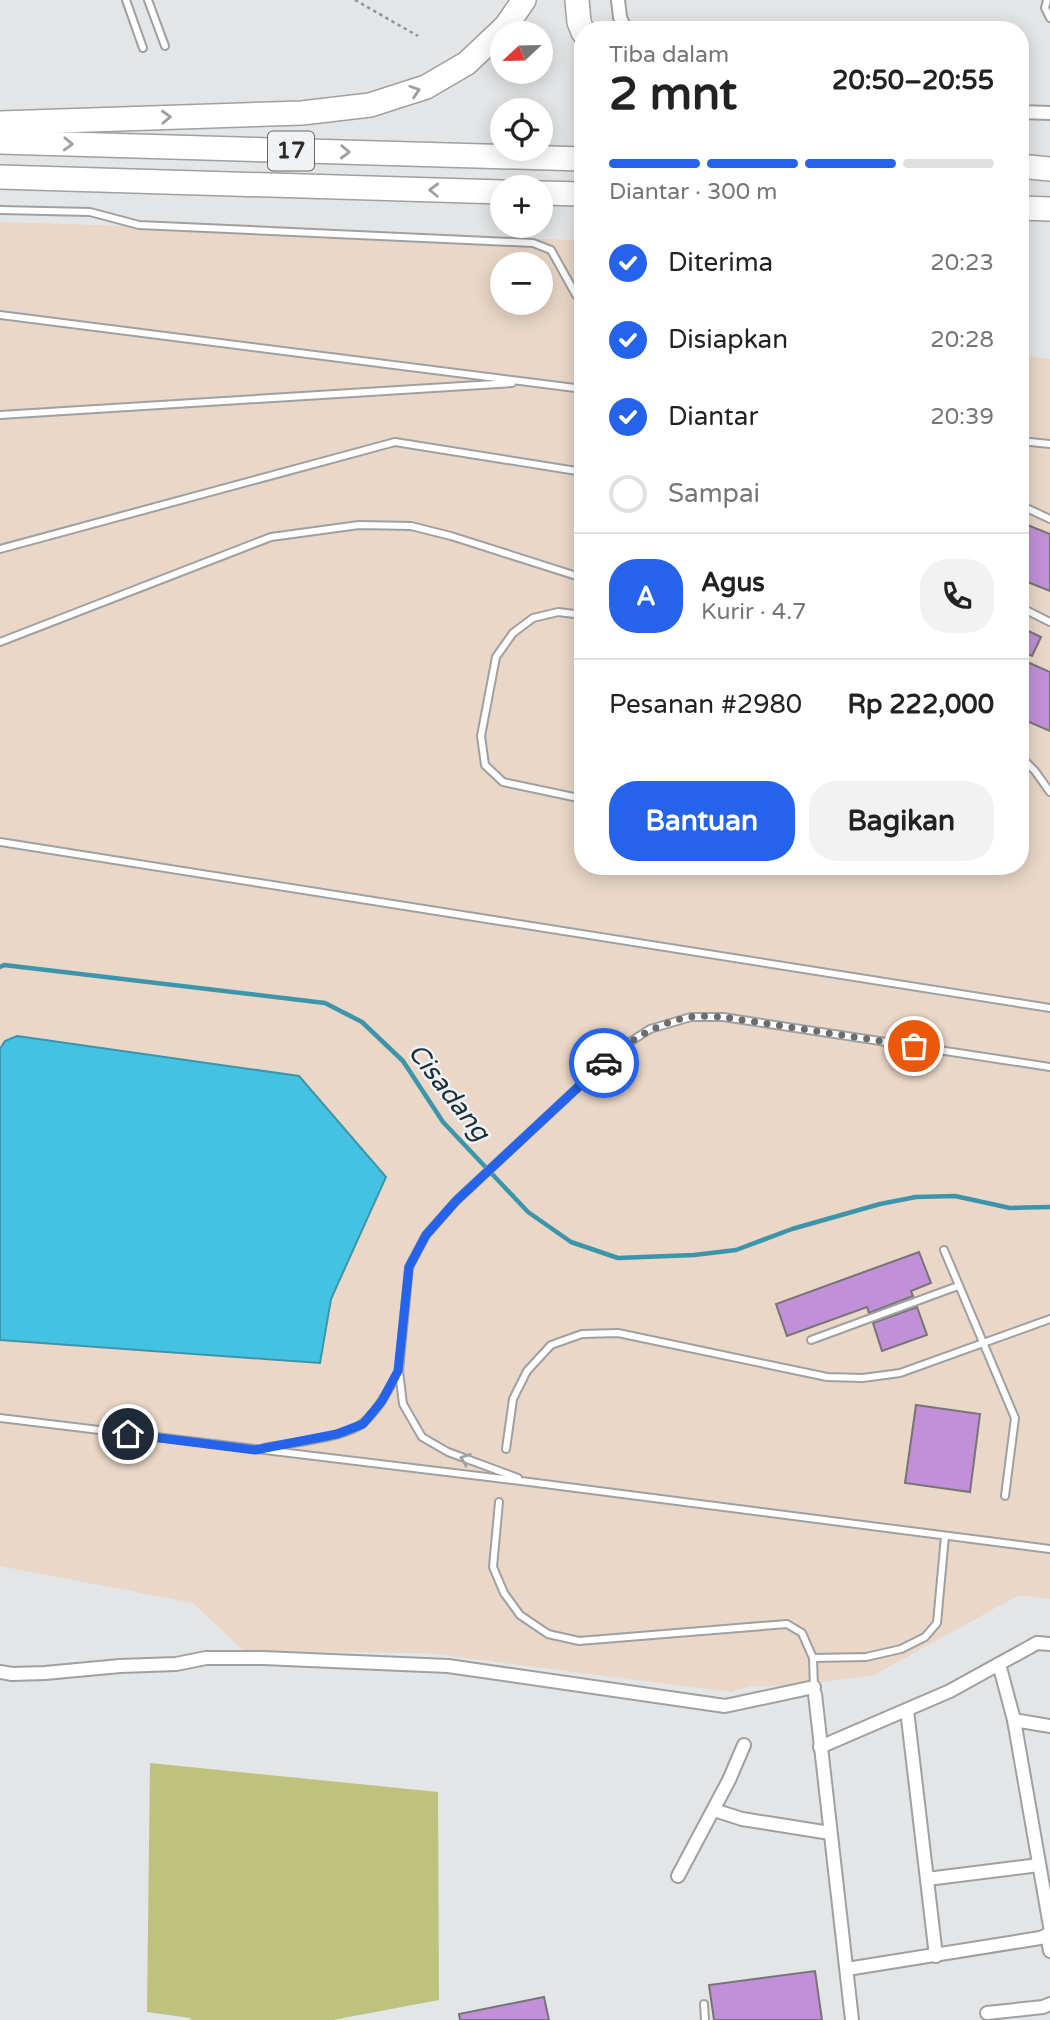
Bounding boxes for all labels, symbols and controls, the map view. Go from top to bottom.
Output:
north arrow [490,21,553,84]
map controls [490,21,553,315]
text: Tiba dalam [609,41,729,69]
text: 20:50–20:55 [832,65,994,96]
text: 2 mnt [609,67,737,122]
one-way arrow [409,85,421,99]
button: locate [490,98,553,161]
one-way arrow [161,110,172,125]
road number: 17 [268,132,314,170]
one-way arrow [63,137,74,152]
one-way arrow [339,145,350,160]
button: + [490,175,553,238]
text: Diantar · 300 m [609,178,777,206]
one-way arrow [428,182,439,198]
icon: check [609,244,647,282]
text: Diterima [668,247,773,278]
text: 20:23 [930,249,994,277]
button: − [490,252,553,315]
icon: check [609,321,647,359]
text: Disiapkan [668,324,788,355]
text: 20:28 [930,326,994,354]
icon: check [609,398,647,436]
text: Diantar [668,401,758,432]
text: 20:39 [930,403,994,431]
text: Sampai [668,478,760,509]
button: phone [920,559,994,633]
text: Agus [701,567,765,598]
text: A [636,581,656,612]
text: Kurir · 4.7 [701,598,806,626]
text: Pesanan #2980 [609,689,802,720]
text: Rp 222,000 [848,689,994,720]
button: Bantuan [609,781,795,861]
button: Bagikan [809,781,994,861]
pin [884,1016,944,1076]
icon: bag [895,1027,933,1065]
courier [569,1028,639,1098]
water label: Cisadang [401,1037,498,1148]
icon: car [585,1044,623,1082]
pin [98,1404,158,1464]
icon: home [109,1415,147,1453]
one-way arrow [460,1453,472,1467]

